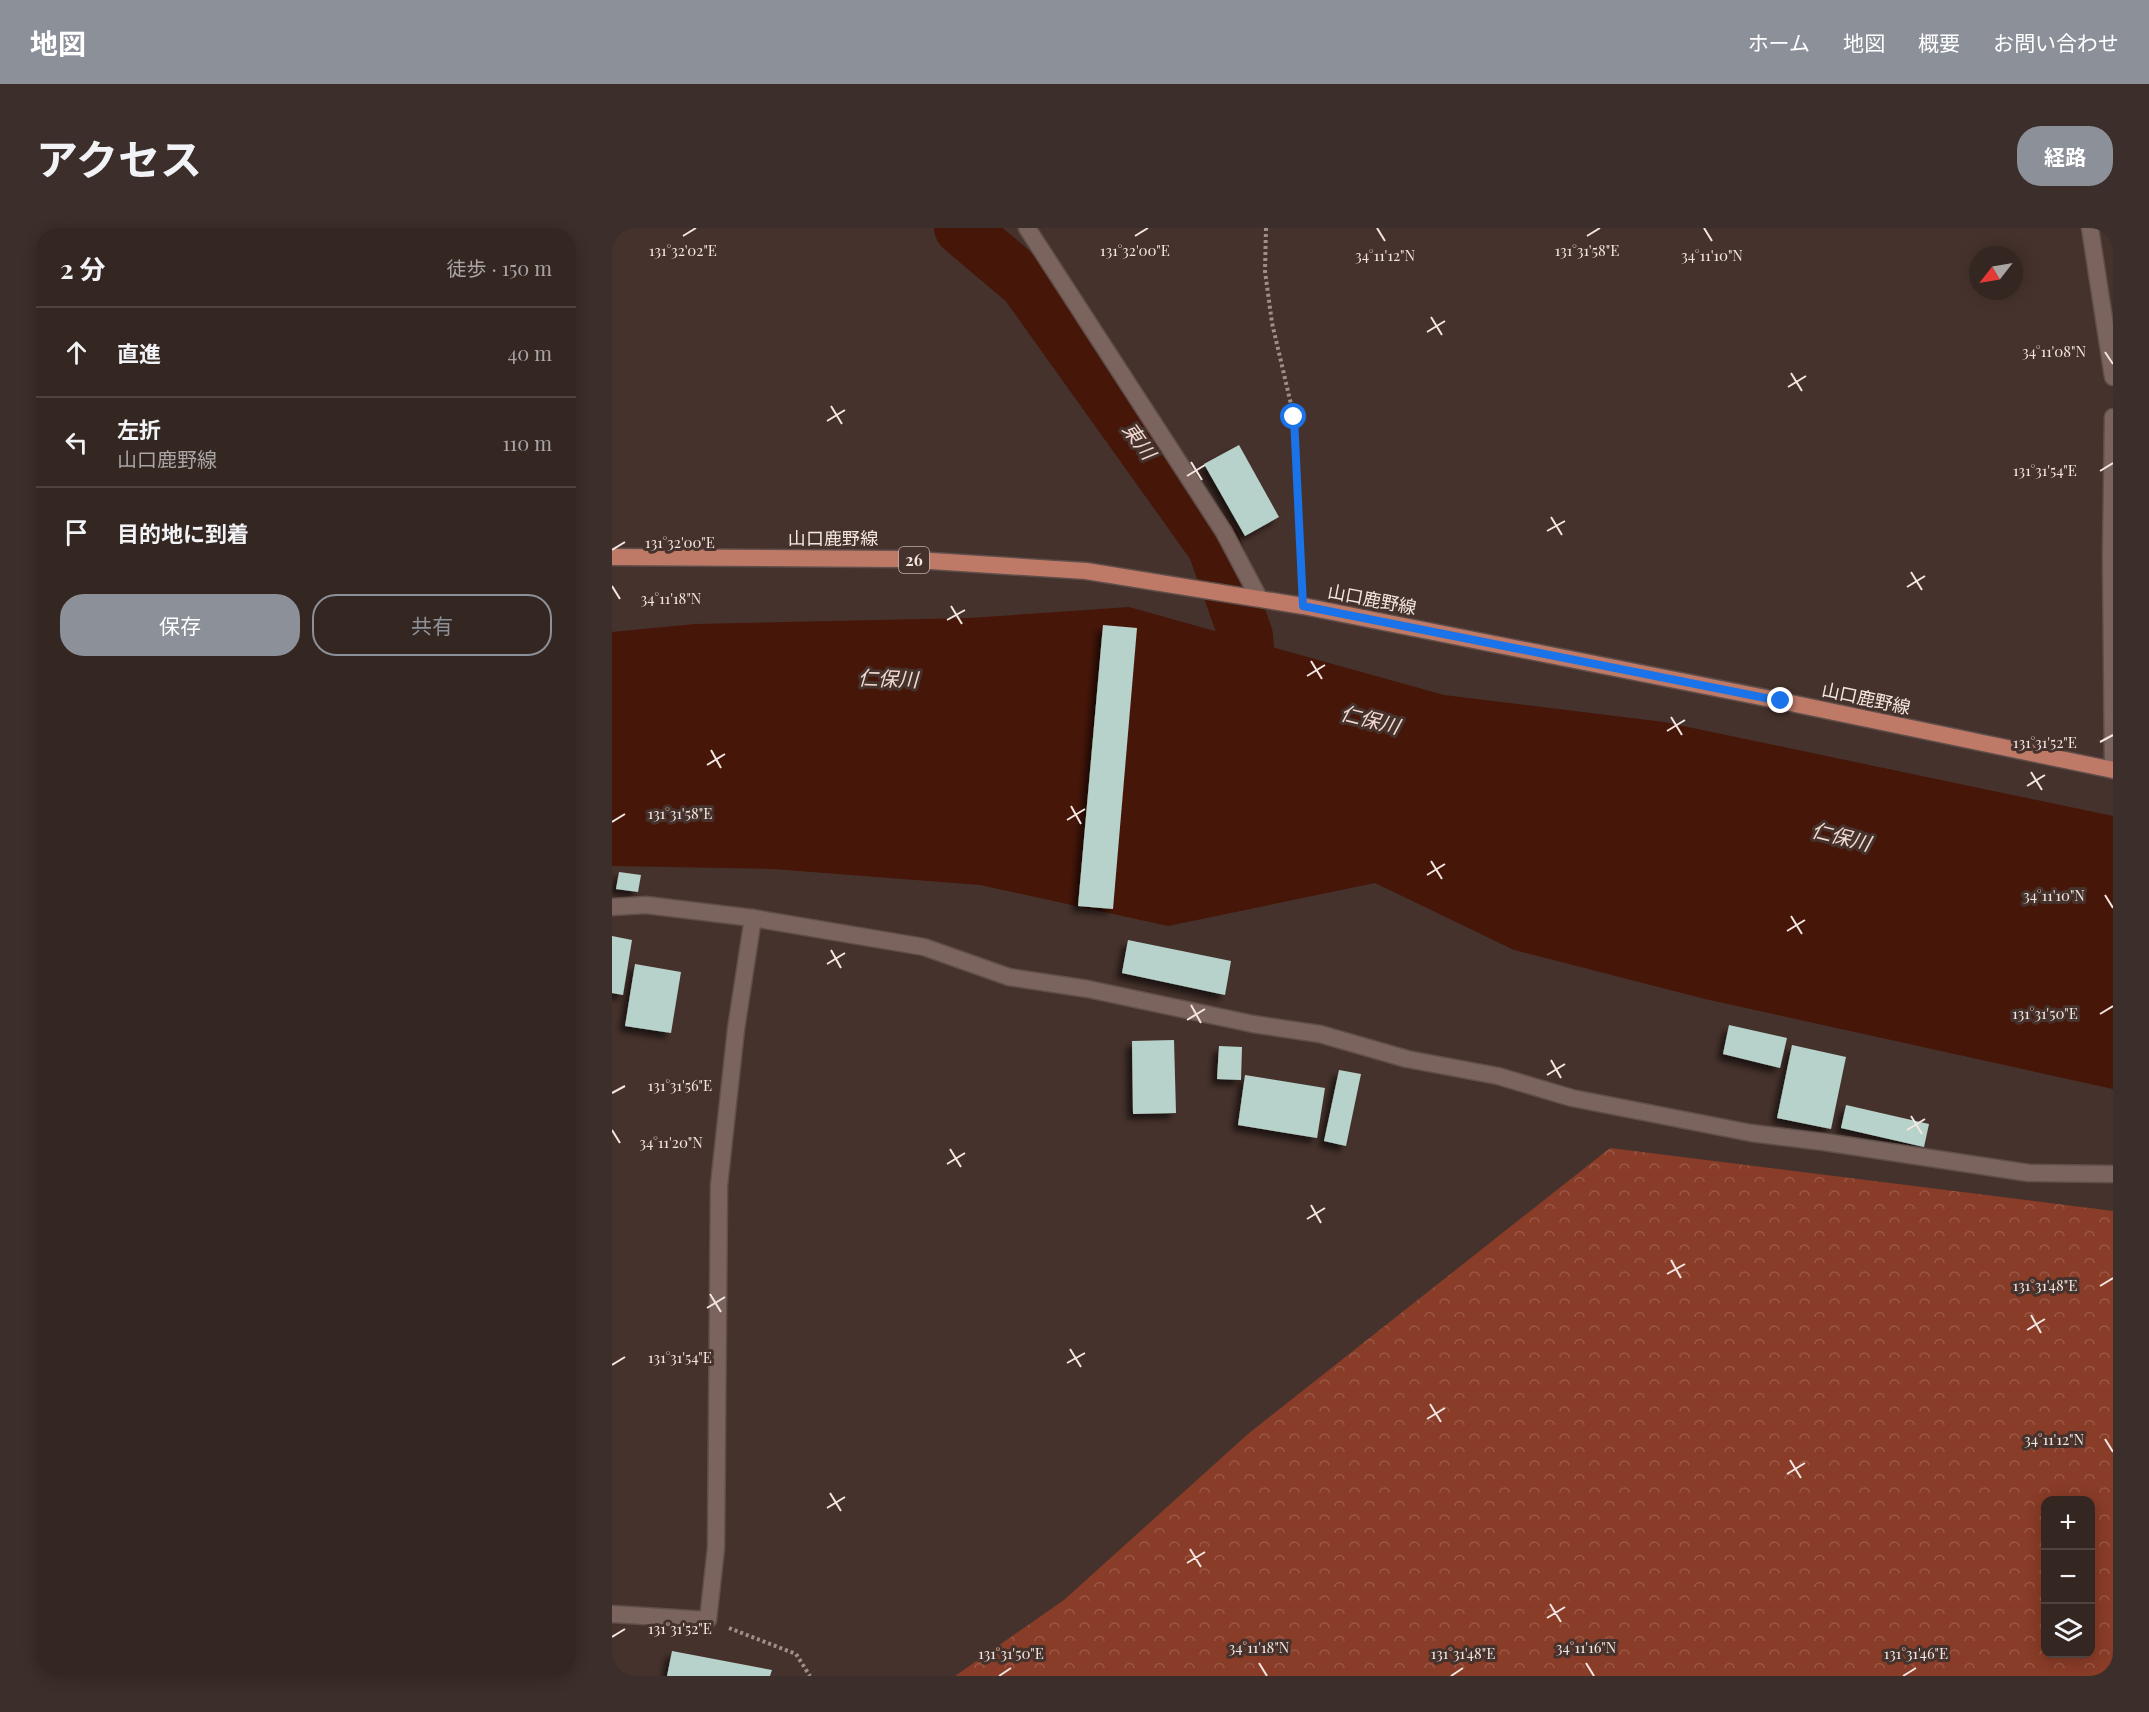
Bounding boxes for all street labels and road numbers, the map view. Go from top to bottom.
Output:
street label: 山口鹿野線 [788,526,878,550]
road number: 26 [899,547,929,573]
street label: 山口鹿野線 [1326,579,1419,619]
street label: 山口鹿野線 [1820,677,1913,719]

